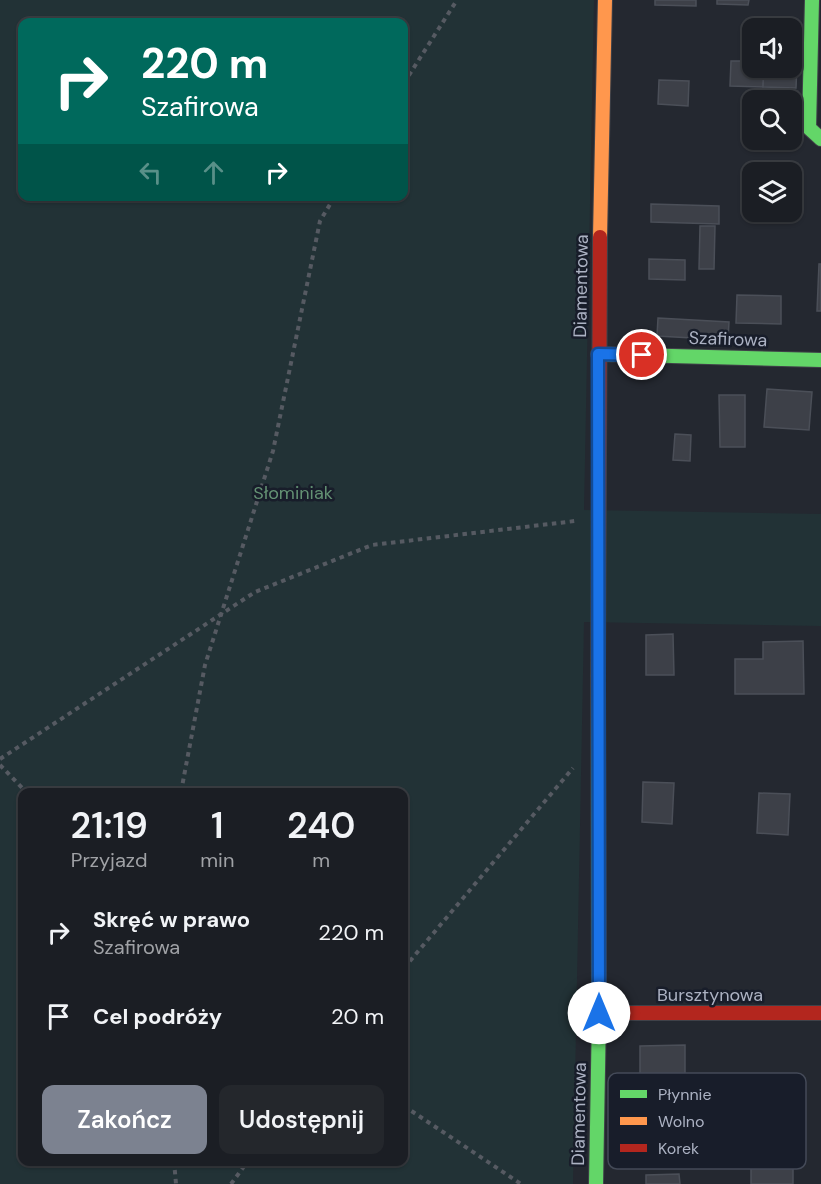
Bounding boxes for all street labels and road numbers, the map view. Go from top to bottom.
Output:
street label: Diamentowa [568,234,594,338]
street label: Szafirowa [688,326,768,352]
street label: Bursztynowa [657,983,763,1007]
street label: Diamentowa [566,1062,592,1166]

